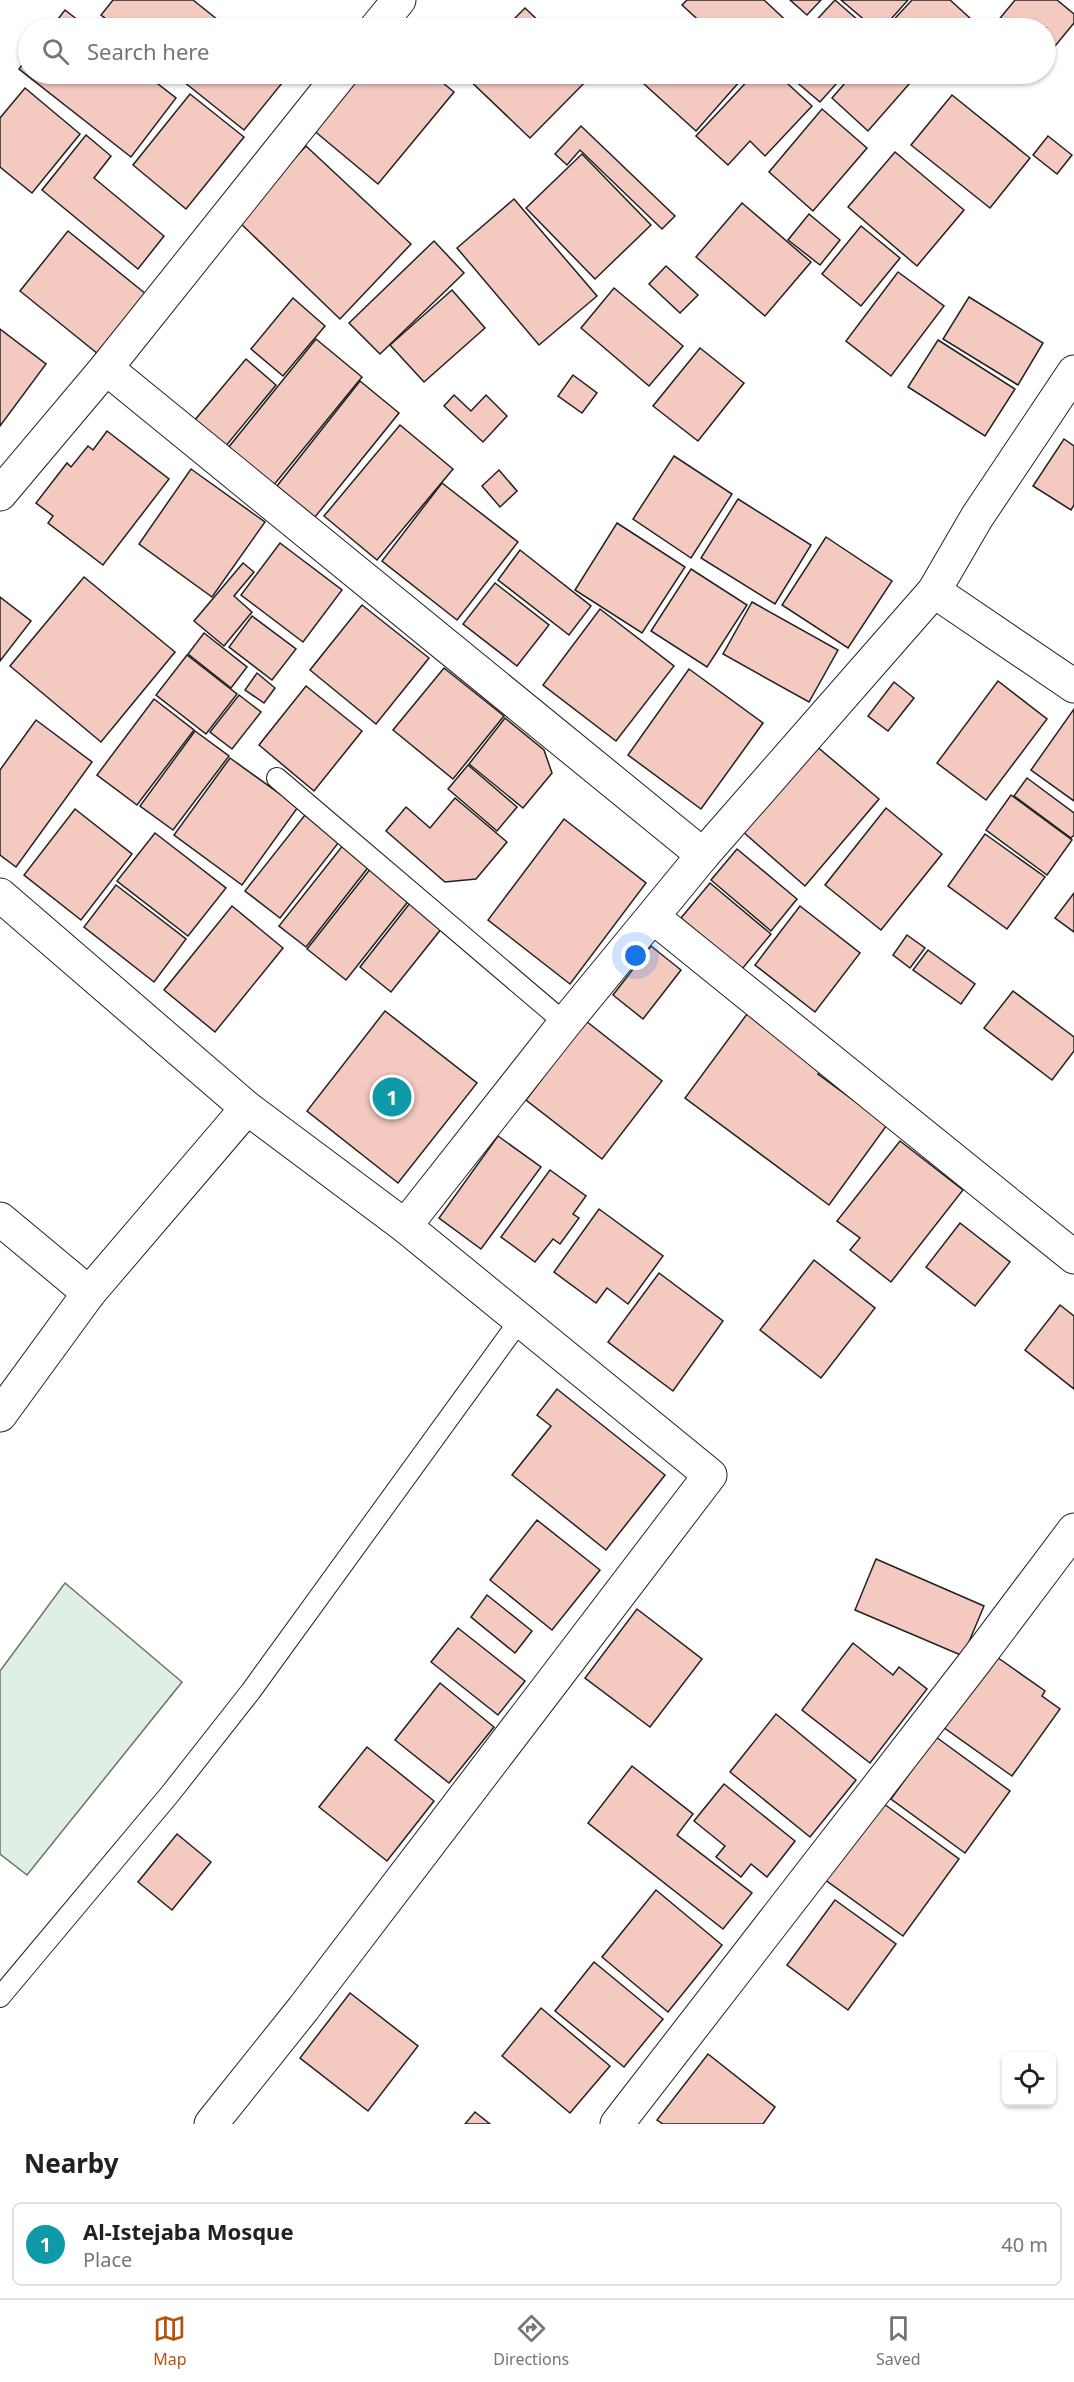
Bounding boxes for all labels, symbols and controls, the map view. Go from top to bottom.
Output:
search box [18,18,1056,84]
icon: search [39,35,72,68]
text: Search here [87,36,209,66]
your location [621,941,650,970]
pin: 1 [372,1074,412,1120]
map controls [1002,2052,1056,2106]
button: locate [1002,2052,1056,2106]
text: Nearby [24,2145,119,2181]
text: Al-Istejaba Mosque [83,2216,294,2246]
text: 1 [40,2231,51,2258]
text: 40 m [1001,2231,1048,2258]
text: Place [83,2246,132,2273]
tab: Map [153,2312,187,2370]
tab: Directions [493,2312,569,2370]
tab: Saved [876,2312,921,2370]

